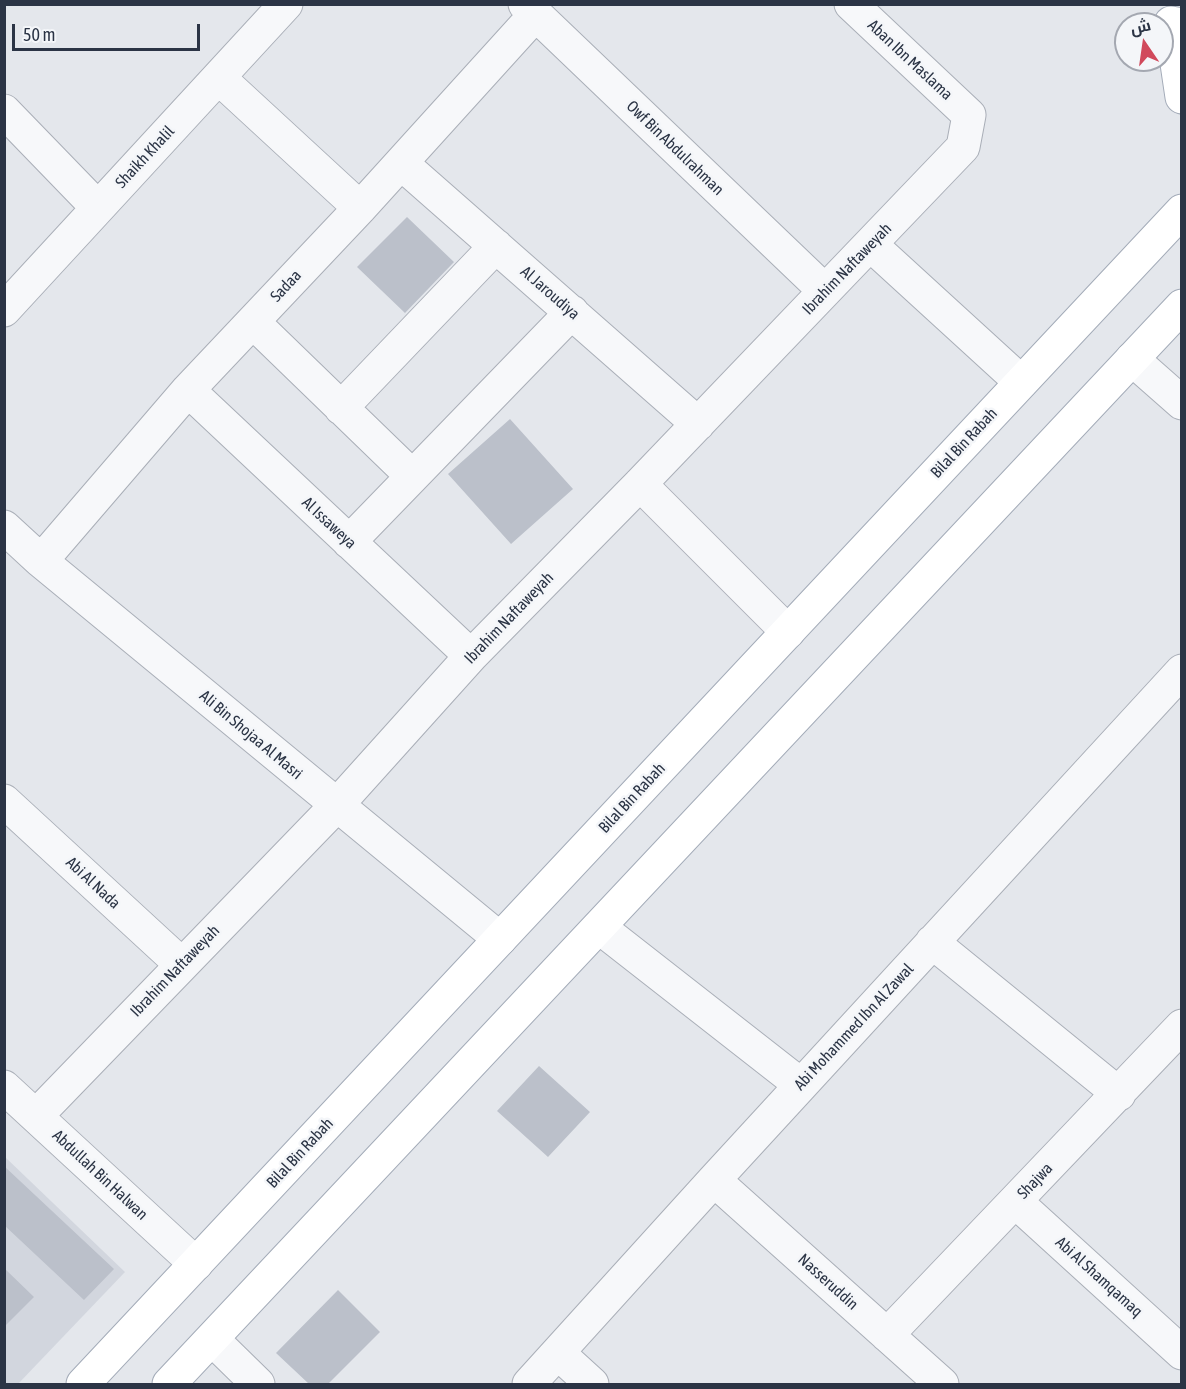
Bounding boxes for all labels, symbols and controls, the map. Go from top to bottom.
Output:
scale bar [15,12,202,50]
north arrow [1114,12,1174,72]
text: ش [1128,15,1152,37]
street label: Aban Ibn Maslama [864,16,956,104]
text: 50 m [23,24,55,45]
street label: Owf Bin Abdulrahman [622,97,728,199]
street label: Shaikh Khalil [111,122,179,192]
street label: Ibrahim Naftaweyah [798,219,896,319]
street label: Al Jaroudiya [517,262,583,324]
street label: Sadaa [266,266,306,306]
street label: Bilal Bin Rabah [927,404,1001,482]
street label: Al Issaweya [298,493,360,553]
street label: Ibrahim Naftaweyah [460,568,558,668]
street label: Ali Bin Shojaa Al Masri [196,686,306,784]
street label: Bilal Bin Rabah [595,759,669,837]
street label: Abi Al Nada [62,853,124,913]
street label: Ibrahim Naftaweyah [126,921,224,1021]
street label: Abi Mohammed Ibn Al Zawal [790,960,918,1094]
street label: Bilal Bin Rabah [263,1114,337,1192]
street label: Abdullah Bin Halwan [48,1126,152,1224]
street label: Shajwa [1013,1159,1057,1203]
street label: Abi Al Shamqamaq [1051,1233,1147,1321]
street label: Nasseruddin [794,1250,862,1314]

